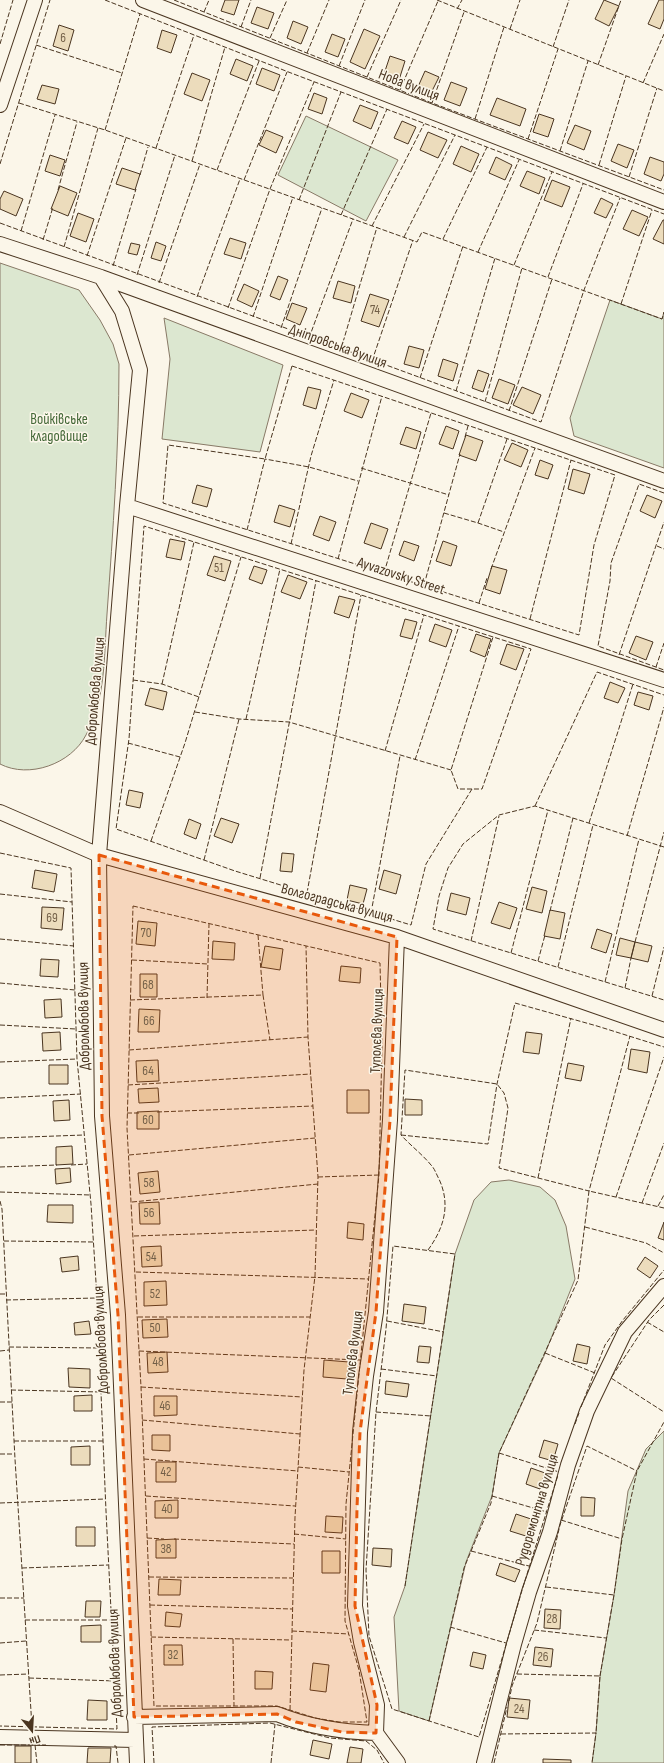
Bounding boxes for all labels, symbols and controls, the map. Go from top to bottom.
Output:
house number: 6 [60,30,66,46]
street label: Нова вулиця [376,65,442,105]
house number: 74 [370,302,381,318]
street label: Дніпровська вулиця [286,319,390,373]
park label: Войківське кладовище [30,410,88,446]
street label: Ayvazovsky Street [354,553,448,599]
house number: 51 [214,560,224,576]
street label: Добролюбова вулиця [81,636,109,746]
street label: Волгоградська вулиця [279,879,395,927]
house number: 69 [46,910,58,926]
house number: 70 [141,925,152,941]
street label: Добролюбова вулиця [74,962,94,1070]
house number: 68 [142,977,154,993]
street label: Туполєва вулиця [366,988,388,1074]
house number: 66 [143,1013,155,1029]
house number: 64 [142,1063,154,1079]
house number: 60 [142,1112,154,1128]
house number: 58 [144,1175,155,1191]
house number: 56 [144,1205,155,1221]
house number: 54 [146,1249,157,1265]
street label: Добролюбова вулиця [89,1285,113,1395]
house number: 52 [150,1286,160,1302]
street label: Туполєва вулиця [338,1310,368,1396]
house number: 50 [149,1320,161,1336]
house number: 48 [152,1354,164,1370]
house number: 46 [159,1398,171,1414]
street label: Рудоремонтна вулиця [511,1452,563,1568]
house number: 42 [161,1464,171,1480]
house number: 40 [161,1501,173,1517]
house number: 38 [160,1541,172,1557]
street label: Добролюбова вулиця [104,1608,126,1717]
house number: 28 [546,1611,558,1627]
house number: 32 [168,1647,178,1663]
house number: 26 [537,1649,549,1665]
house number: 24 [514,1701,525,1717]
north arrow [12,1711,52,1751]
text: Пн [28,1732,42,1748]

